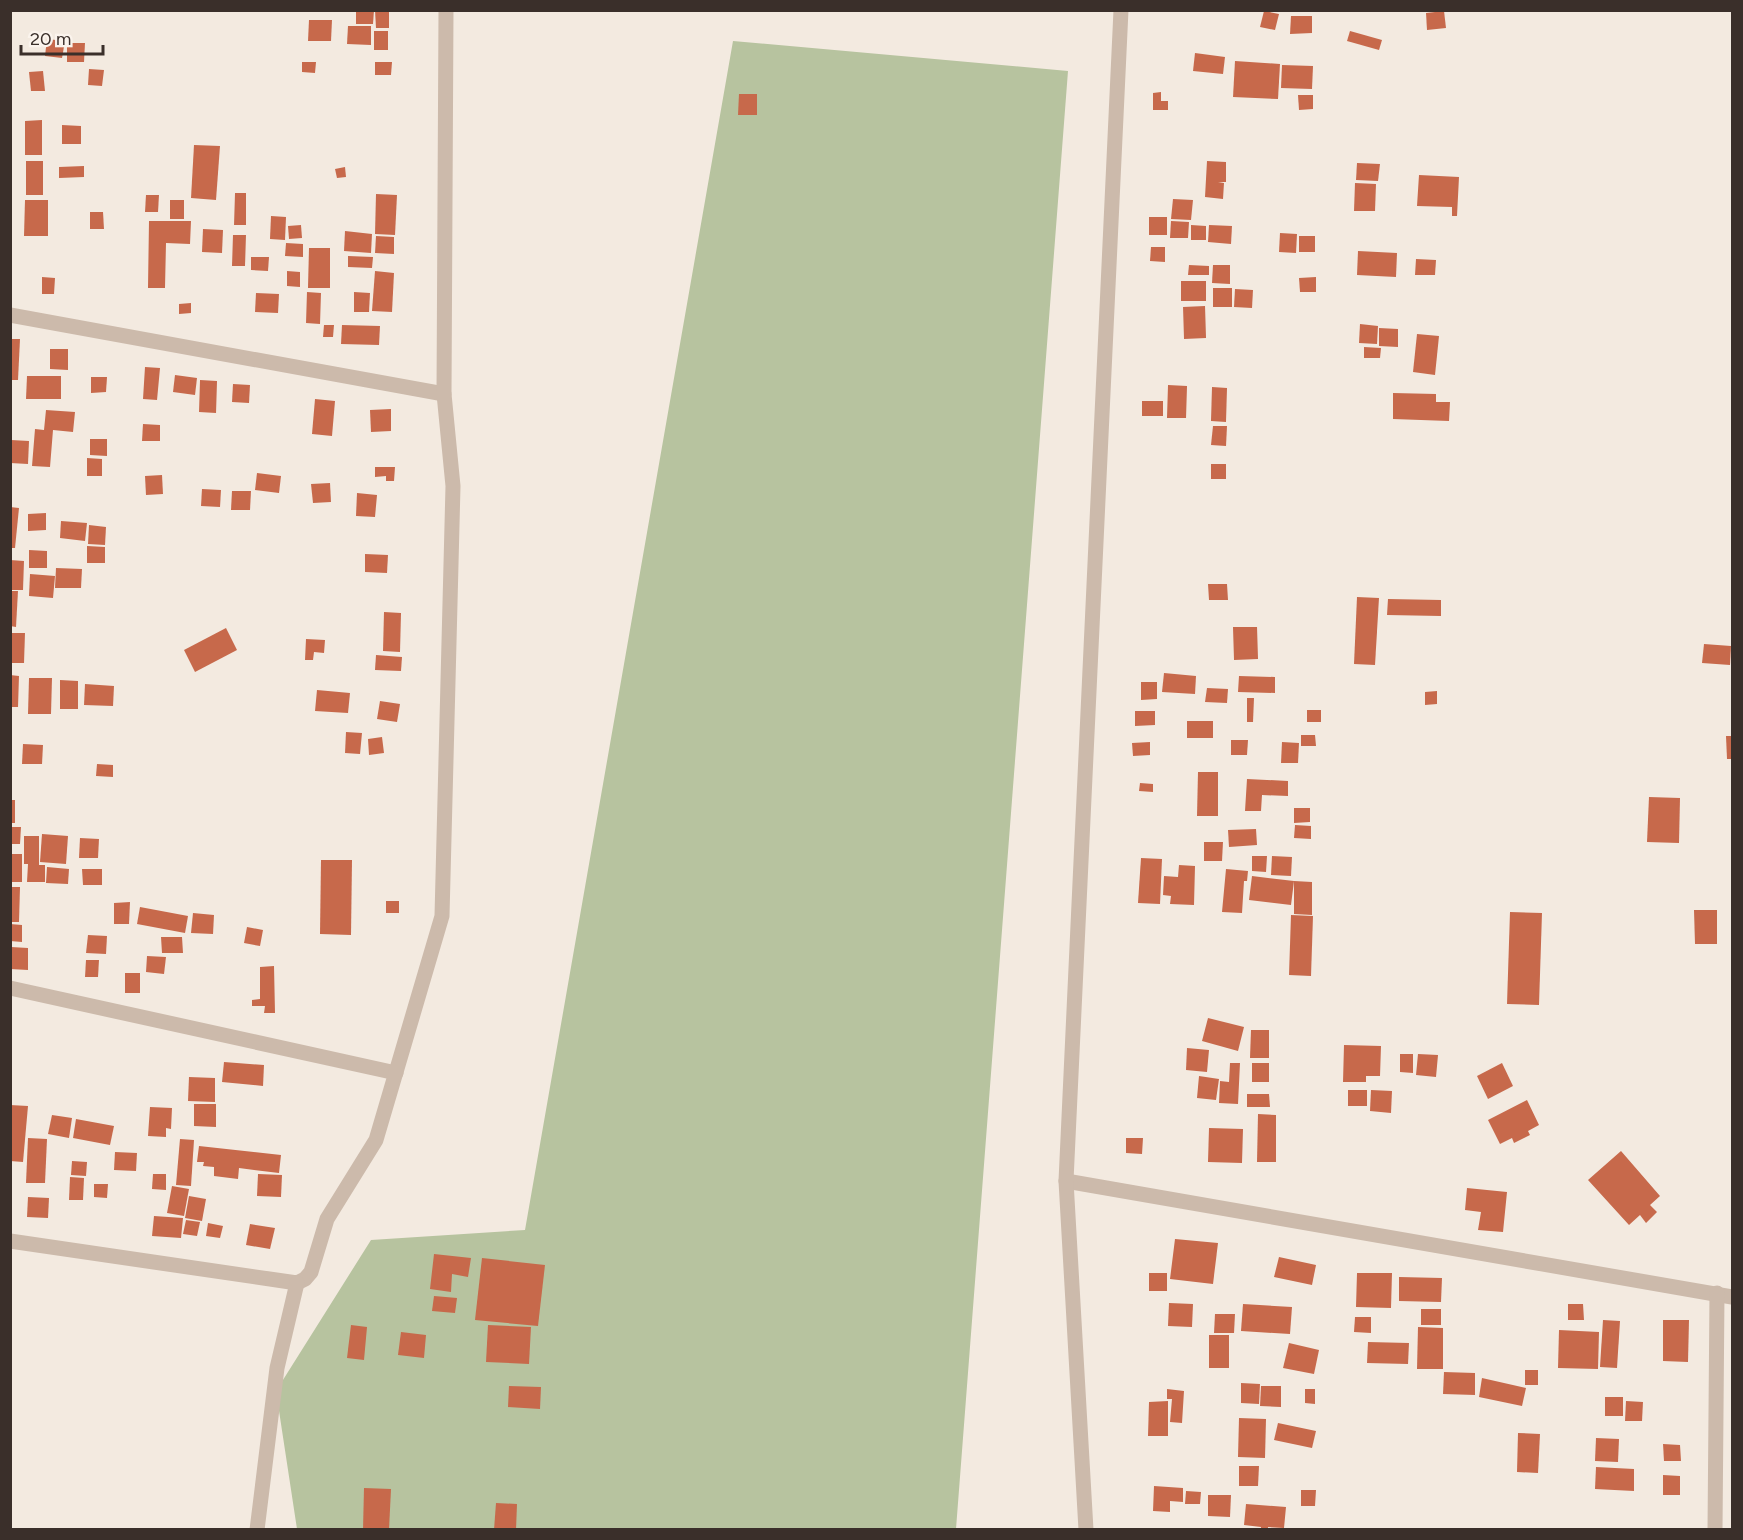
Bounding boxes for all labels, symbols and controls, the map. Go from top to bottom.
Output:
scale bar [21,18,104,56]
text: 20 m [30,28,71,50]

